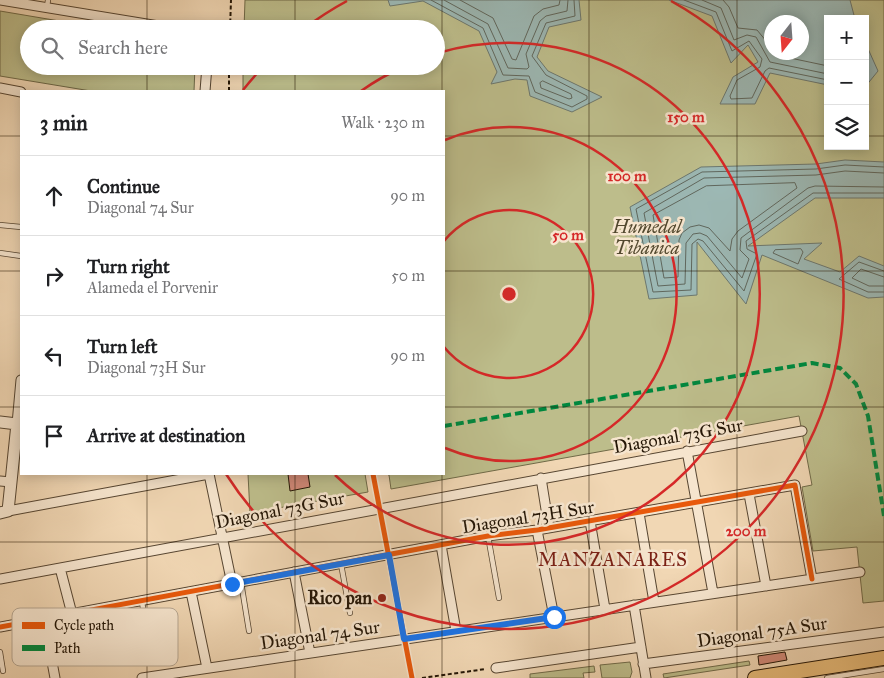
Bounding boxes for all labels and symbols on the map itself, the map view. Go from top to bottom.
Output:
north arrow [764,15,809,60]
text: 150 m [667,108,705,126]
text: 100 m [607,167,647,185]
park label: Humedal Tibanica [612,216,684,259]
text: 50 m [552,226,584,244]
centre of rings [500,285,518,303]
street label: Diagonal 73G Sur [612,414,745,459]
street label: Diagonal 73G Sur [214,487,347,534]
street label: Diagonal 73H Sur [460,496,596,539]
text: 200 m [726,522,767,540]
district label: MANZANARES [538,548,688,571]
route end [221,573,244,596]
place label: Rico pan [307,587,372,610]
marker: Rico pan [376,592,388,604]
route start [543,606,566,629]
legend [12,608,178,666]
street label: Diagonal 75A Sur [696,612,829,653]
street label: Diagonal 74 Sur [259,616,381,655]
text: Cycle path [54,617,114,634]
text: Path [54,640,81,657]

